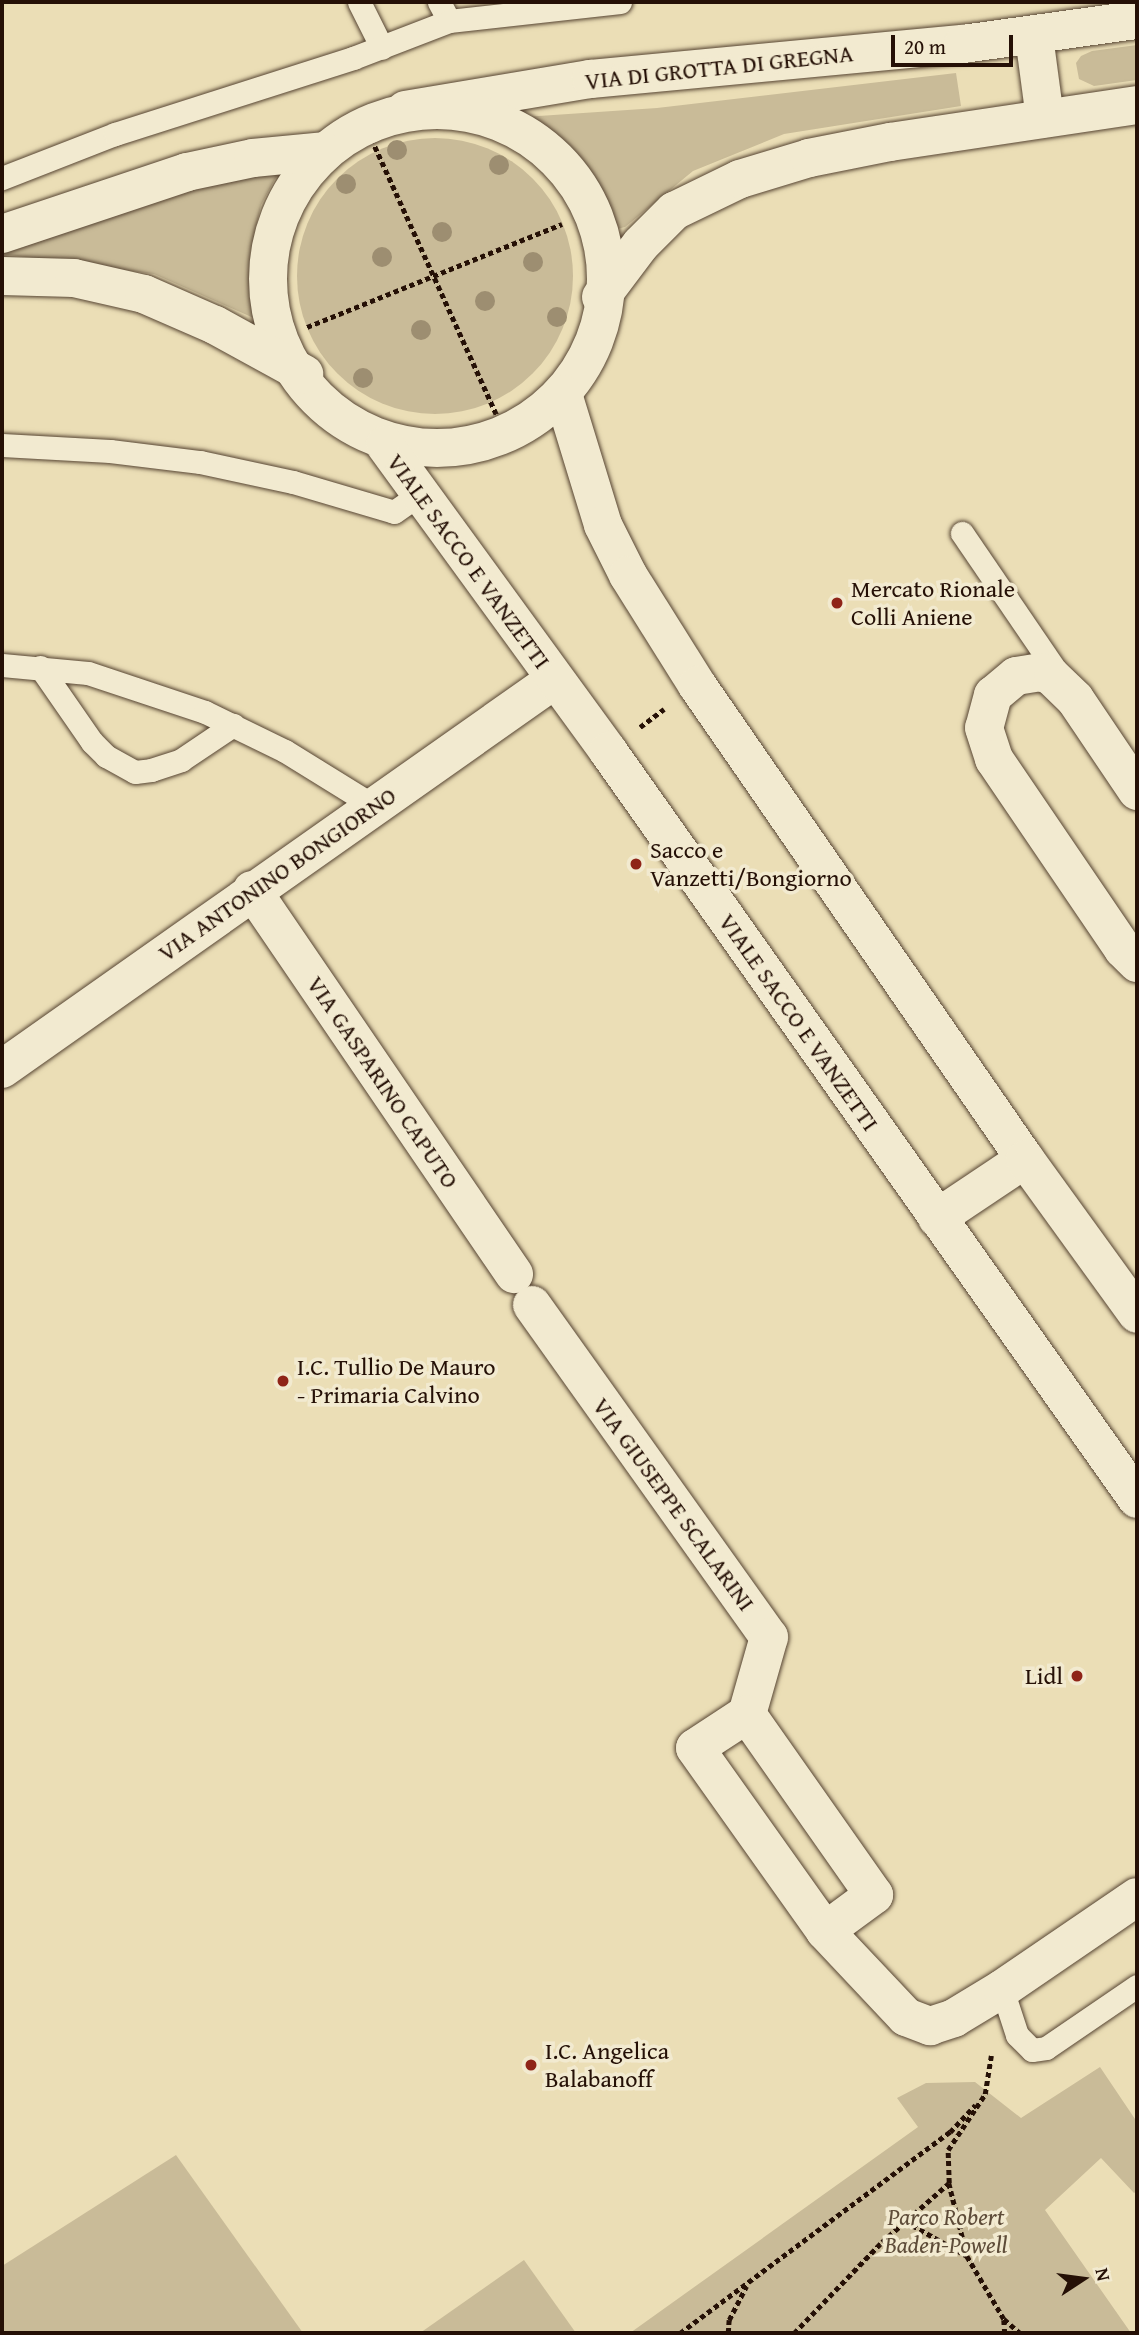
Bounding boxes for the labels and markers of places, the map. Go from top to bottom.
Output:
place label: Mercato Rionale Colli Aniene [851,575,1015,631]
marker: Mercato Rionale Colli Aniene [829,595,845,611]
place label: Sacco e Vanzetti/Bongiorno [650,836,852,892]
marker: Sacco e Vanzetti/Bongiorno [628,856,644,872]
place label: I.C. Tullio De Mauro - Primaria Calvino [297,1353,495,1409]
marker: I.C. Tullio De Mauro - Primaria Calvino [275,1373,291,1389]
place label: Lidl [1025,1662,1063,1690]
marker: Lidl [1069,1668,1085,1684]
place label: I.C. Angelica Balabanoff [545,2037,669,2093]
marker: I.C. Angelica Balabanoff [523,2057,539,2073]

